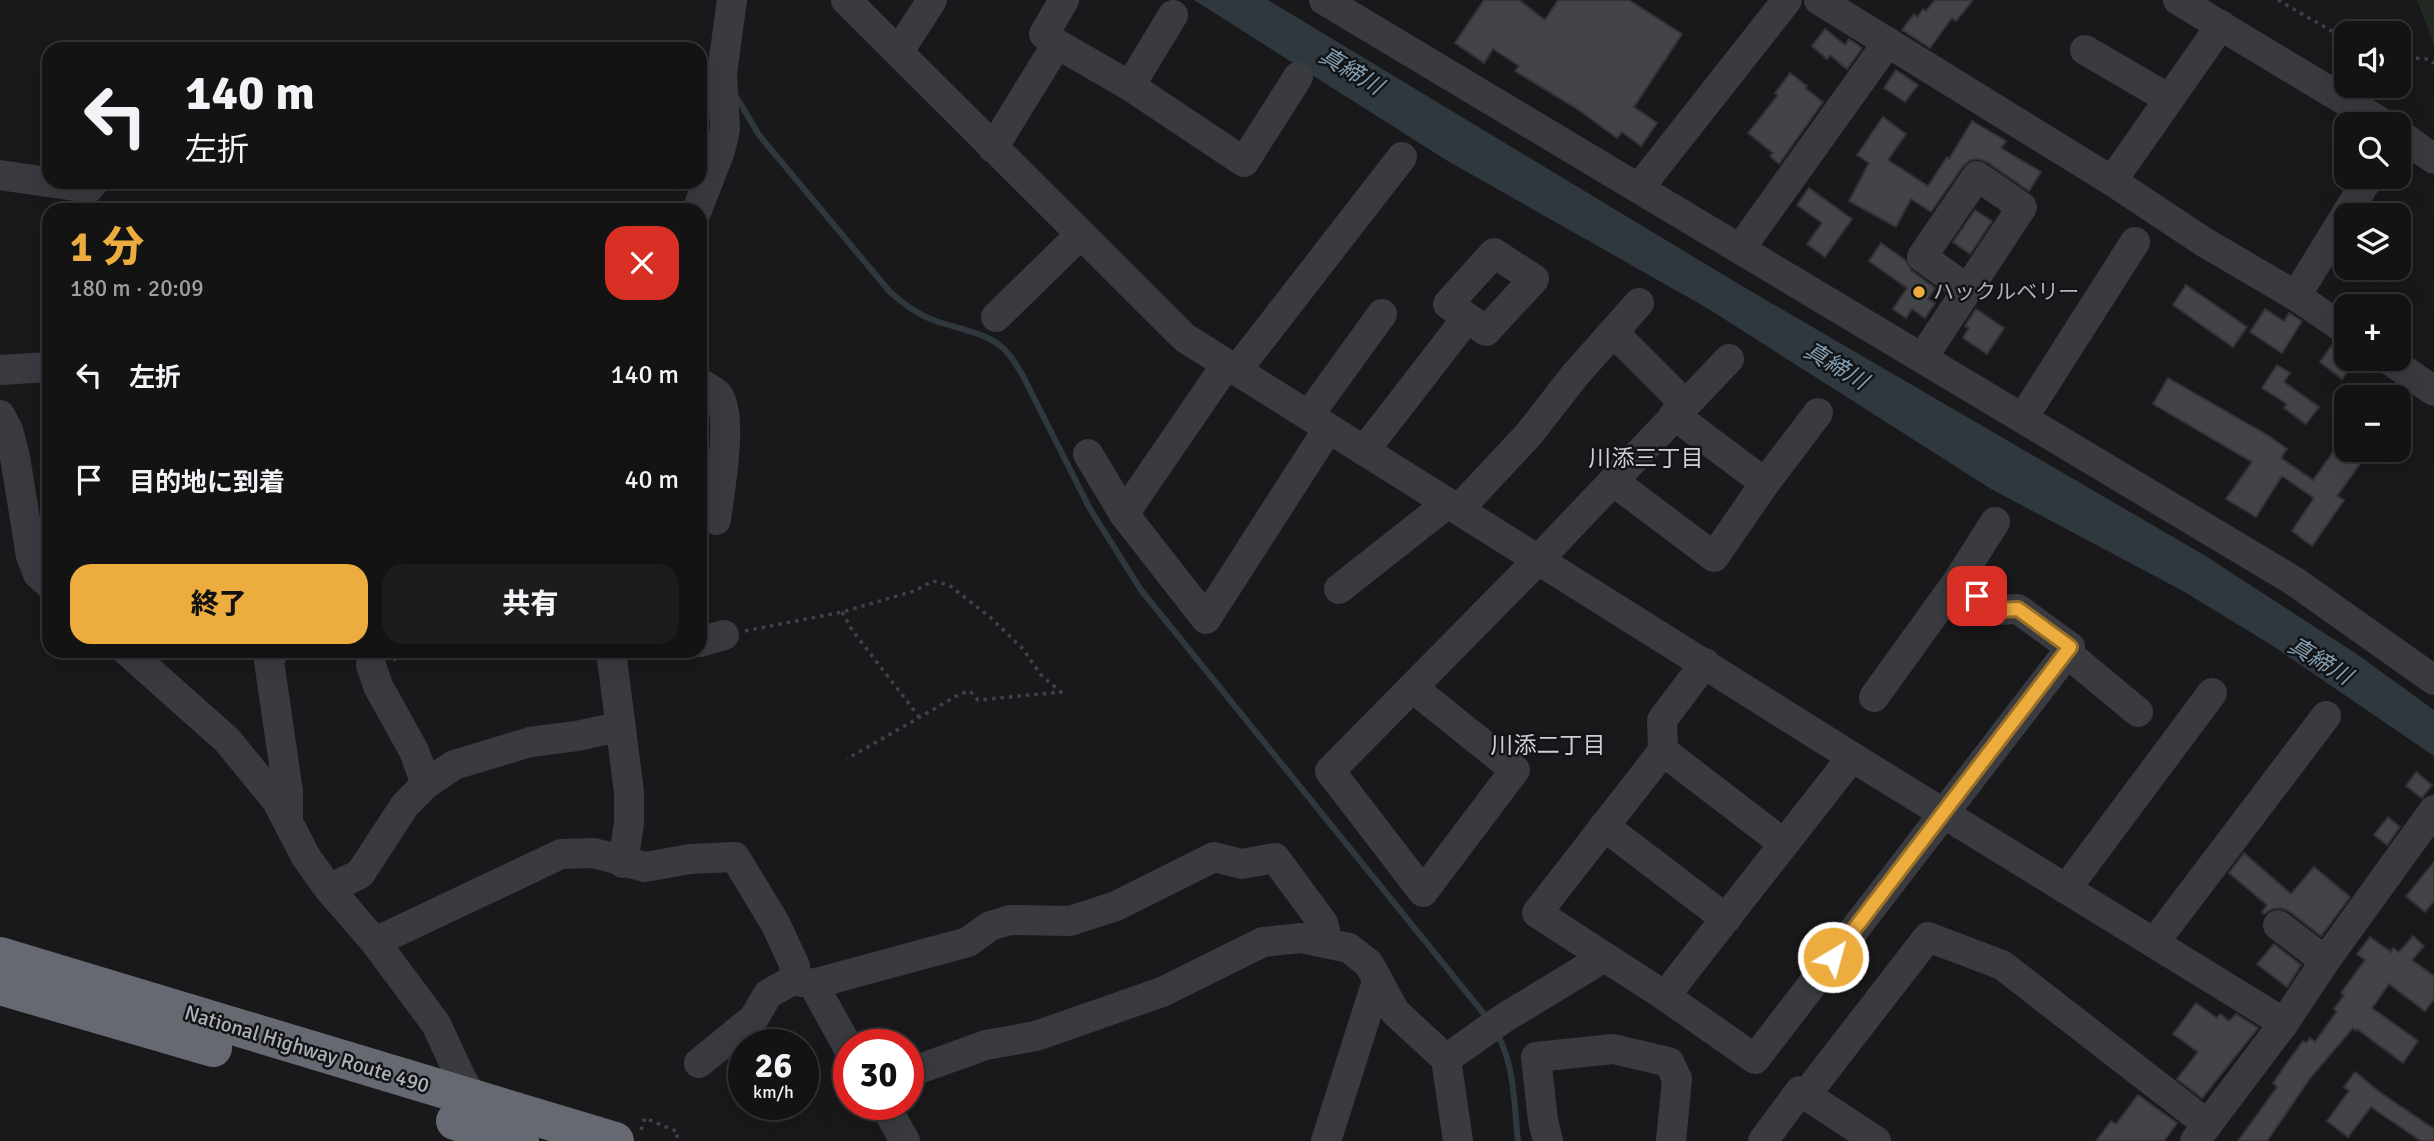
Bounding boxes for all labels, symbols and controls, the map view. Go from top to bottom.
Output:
map controls [2334,21,2411,462]
button: sound [2334,21,2411,98]
water label: 真締川 [1314,41,1391,103]
text: 140 m [185,63,315,123]
icon: left [70,70,161,161]
button: search [2334,112,2411,189]
text: 左折 [185,130,249,169]
button: layers [2334,203,2411,280]
text: 1 分 [70,222,144,273]
button: close [605,226,679,300]
text: 180 m · 20:09 [70,274,204,303]
place label: ハックルベリー [1933,279,2079,305]
marker: ハックルベリー [1911,284,1927,300]
button: + [2334,294,2411,371]
water label: 真締川 [1799,336,1876,398]
icon: left [70,356,108,394]
text: 140 m [610,359,679,391]
text: 左折 [129,362,181,394]
button: − [2334,385,2411,462]
district label: 川添三丁目 [1589,444,1704,473]
icon: arrive [70,461,108,499]
text: 40 m [624,464,679,496]
text: 目的地に到着 [129,467,285,499]
button: 終了 [70,564,368,644]
button: 共有 [382,564,679,644]
pin [1947,566,2007,626]
icon: arrive [1958,577,1996,615]
water label: 真締川 [2283,631,2360,693]
district label: 川添二丁目 [1491,731,1606,760]
position arrow [1796,920,1870,994]
street label: National Highway Route 490 [181,999,433,1099]
speed limit sign: 30 [833,1029,924,1120]
text: 26 [755,1044,792,1087]
text: km/h [753,1081,794,1103]

